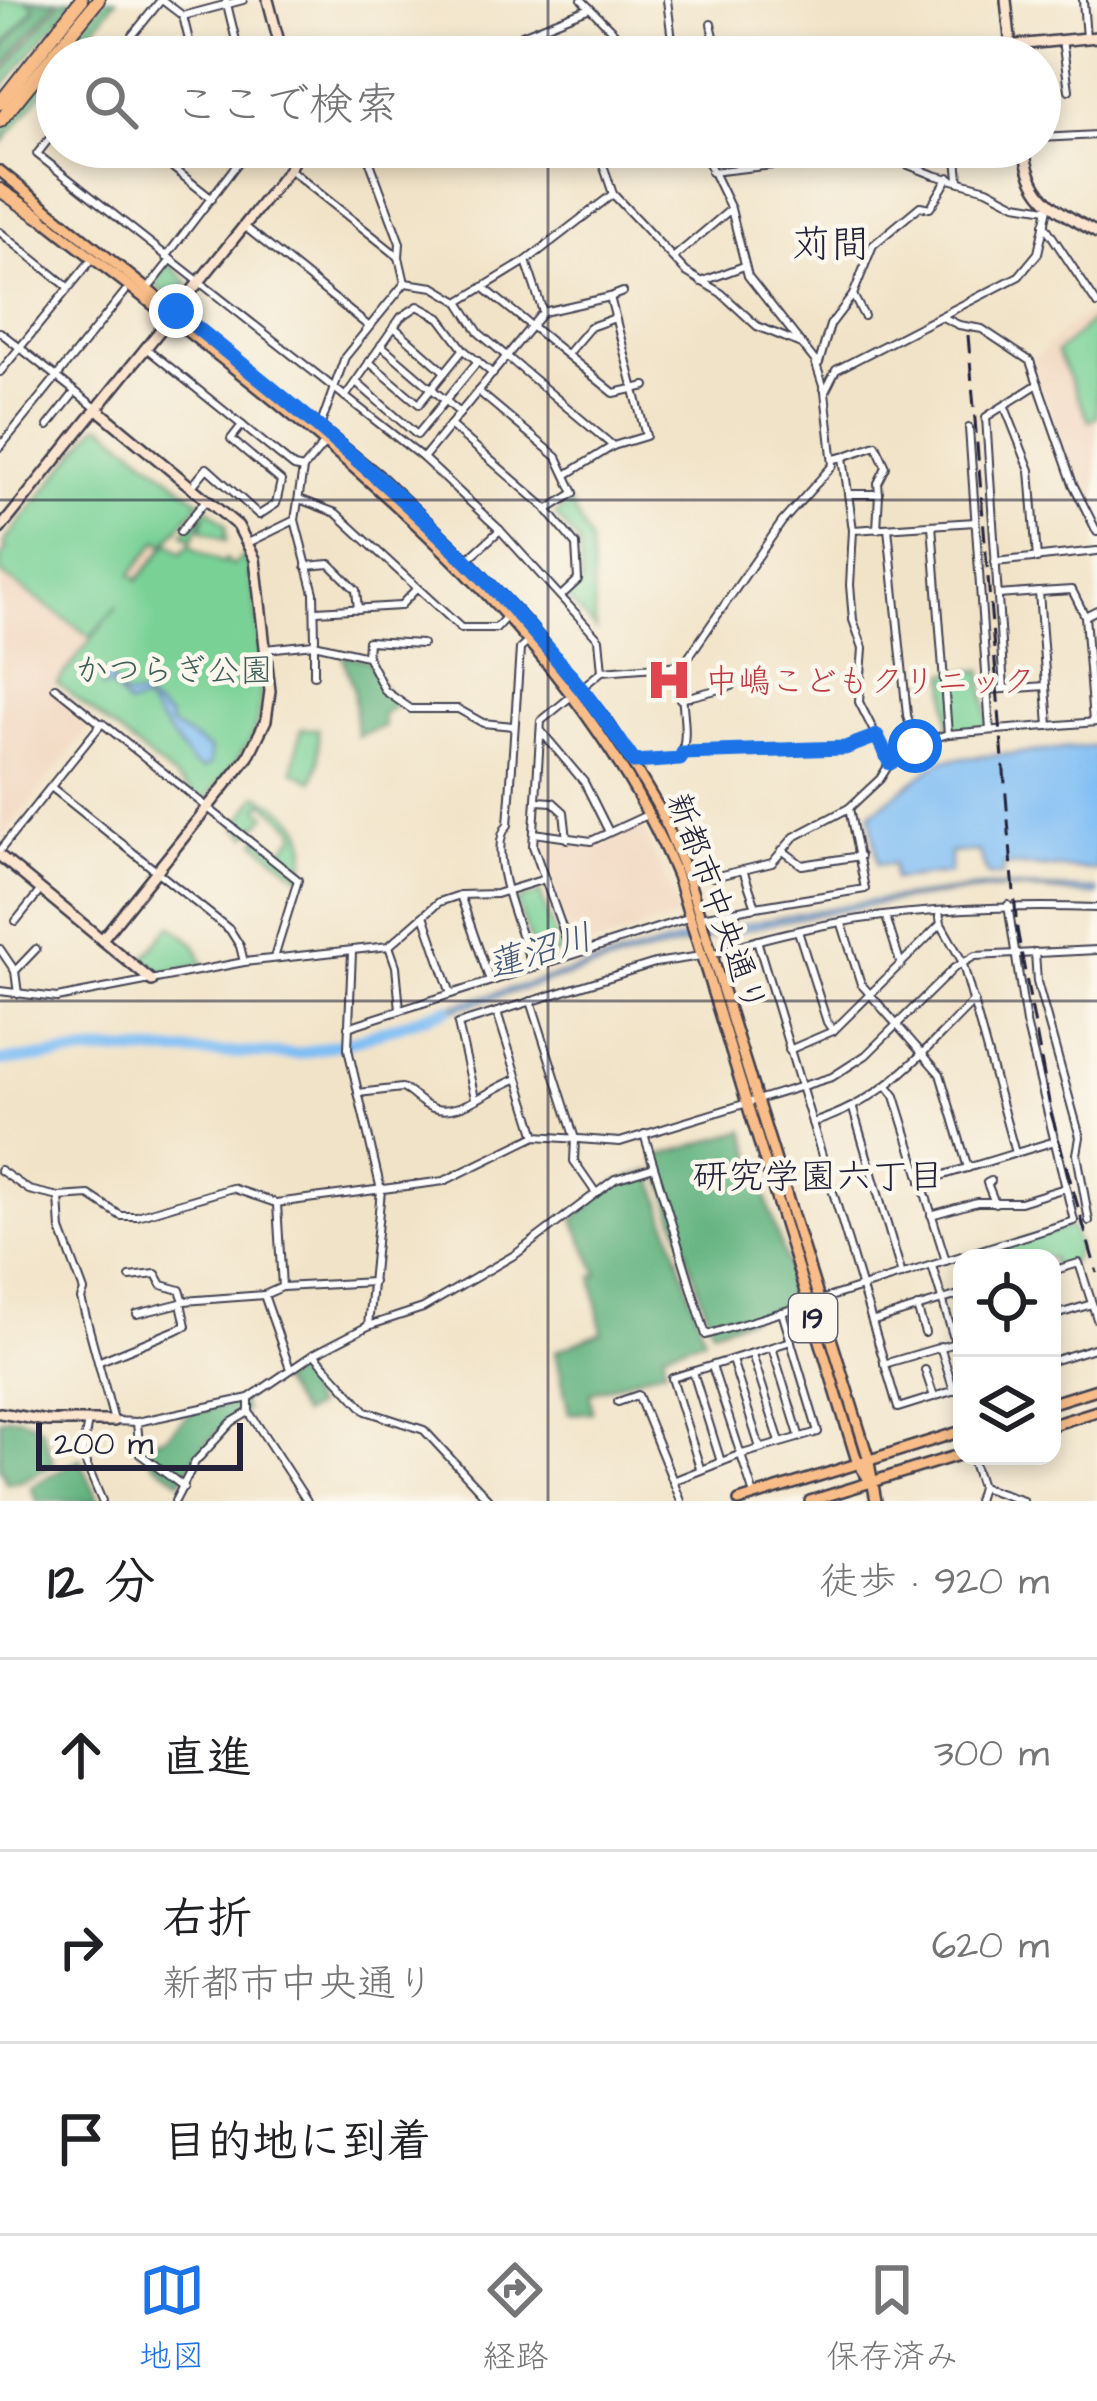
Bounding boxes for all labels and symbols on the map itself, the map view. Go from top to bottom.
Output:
district label: 苅間 [792,219,870,273]
route end [149,284,203,338]
park label: かつらぎ公園 [75,648,273,694]
hospital icon: 中嶋こどもクリニック [644,655,694,705]
place label: 中嶋こどもクリニック [705,659,1035,705]
route start [888,719,942,773]
street label: 新都市中央通り [655,786,777,1019]
water label: 蓮沼川 [481,912,599,993]
district label: 研究学園六丁目 [692,1152,944,1203]
road number: 19 [789,1294,837,1342]
scale bar [36,1417,243,1470]

